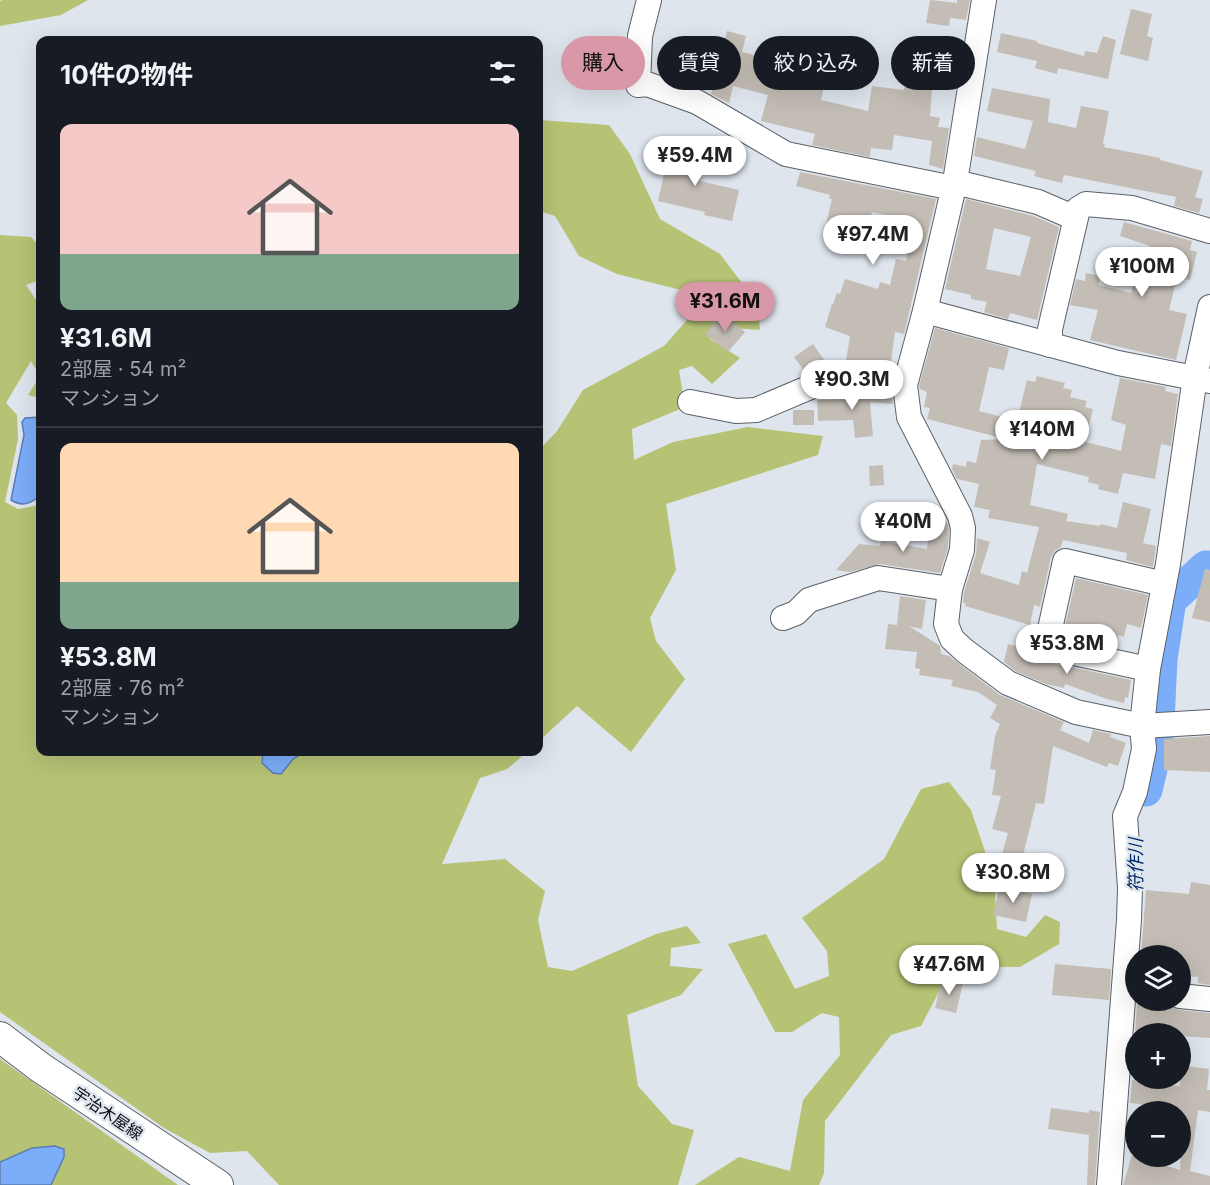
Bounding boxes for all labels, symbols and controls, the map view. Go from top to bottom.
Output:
chip: 購入 [561,36,645,90]
chip: 賃貸 [657,36,741,90]
chip: 絞り込み [753,36,879,90]
chip: 新着 [891,36,975,90]
icon: filters [486,56,519,89]
text: 10件の物件 [60,59,193,90]
pin: ¥59.4M [646,136,744,187]
text: ¥59.4M [657,143,733,167]
icon: home [236,163,344,271]
pin: ¥97.4M [824,215,922,266]
text: ¥97.4M [837,222,909,246]
pin: ¥100M [1100,247,1184,298]
text: ¥100M [1109,254,1175,278]
pin: ¥31.6M [676,282,774,333]
text: ¥31.6M [690,289,760,313]
text: ¥31.6M [60,322,152,353]
text: 2部屋 · 54 m² [60,357,186,381]
pin: ¥90.3M [803,360,901,411]
text: ¥90.3M [814,367,890,391]
text: マンション [60,386,160,410]
pin: ¥140M [1000,410,1084,461]
text: ¥140M [1009,417,1075,441]
icon: home [236,482,344,590]
pin: ¥40M [867,502,939,553]
text: ¥40M [874,509,932,533]
pin: ¥53.8M [1018,624,1116,675]
text: ¥53.8M [1030,631,1104,655]
text: ¥53.8M [60,641,157,672]
text: 2部屋 · 76 m² [60,676,185,700]
text: マンション [60,705,160,729]
water label: 符作川 [1125,836,1146,892]
pin: ¥30.8M [964,853,1062,904]
text: ¥30.8M [976,860,1050,884]
pin: ¥47.6M [900,945,998,996]
map controls [1125,945,1191,1167]
button: layers [1125,945,1191,1011]
text: ¥47.6M [913,952,985,976]
button: + [1125,1023,1191,1089]
street label: 宇治木屋線 [69,1082,147,1144]
button: − [1125,1101,1191,1167]

